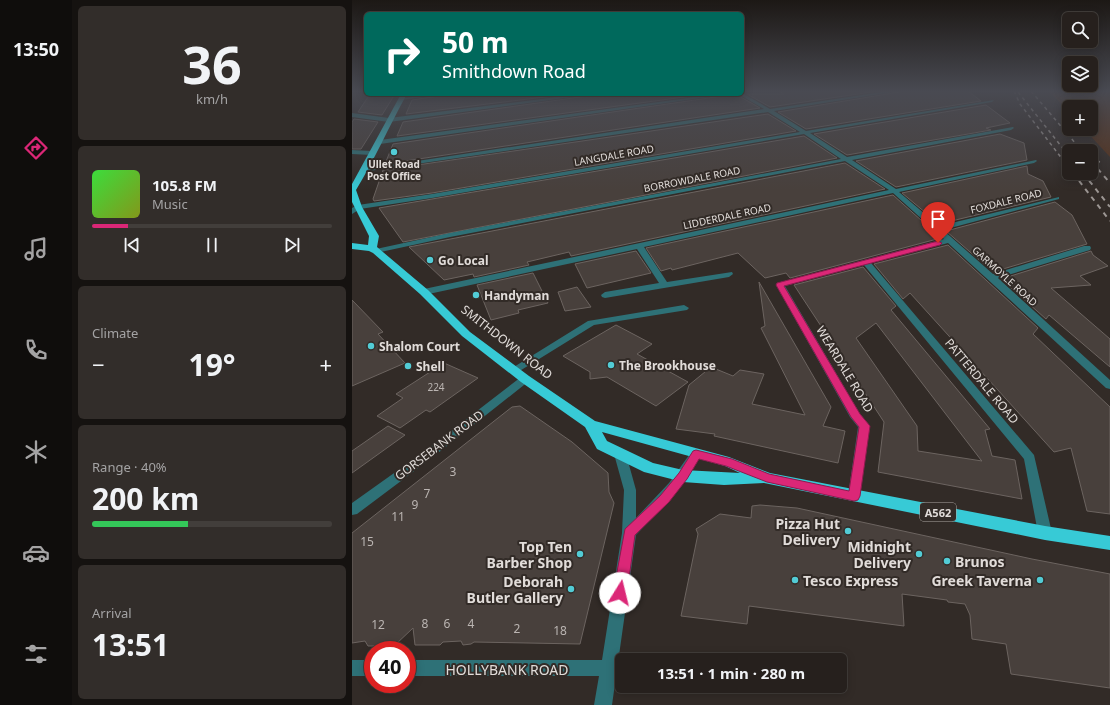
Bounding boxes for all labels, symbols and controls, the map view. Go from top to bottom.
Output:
map controls [1062,12,1098,180]
button: search [1062,12,1098,48]
text: 50 m [442,23,509,61]
text: 36 [182,28,242,99]
icon: right [376,28,428,80]
text: 13:50 [13,37,59,61]
button: layers [1062,56,1098,92]
text: Smithdown Road [442,59,586,83]
text: km/h [196,90,228,108]
button: + [1062,100,1098,136]
icon: directions [22,134,50,162]
street label: LANGDALE ROAD [573,141,655,169]
button: − [1062,144,1098,180]
marker: Ullet Road Post Office [389,147,399,157]
place label: Ullet Road Post Office [367,157,421,183]
street label: BORROWDALE ROAD [642,163,742,195]
text: 105.8 FM [152,175,217,195]
street label: FOXDALE ROAD [969,185,1043,217]
text: Music [152,195,188,213]
street label: LIDDERDALE ROAD [682,200,772,232]
pin [921,202,955,243]
icon: arrive [927,208,949,230]
icon: previous [121,234,143,256]
icon: pause [201,234,223,256]
icon: next [281,234,303,256]
icon: music [22,235,50,263]
street label: GARMOYLE ROAD [969,243,1041,309]
place label: Go Local [438,252,488,269]
marker: Go Local [425,255,435,265]
place label: Handyman [484,287,549,304]
marker: Handyman [471,290,481,300]
street label: SMITHDOWN ROAD [458,301,556,383]
street label: WEARDALE ROAD [812,323,878,416]
text: Climate [92,324,138,342]
street label: PATTERDALE ROAD [941,335,1023,427]
icon: phone [22,336,50,364]
place label: Shalom Court [379,338,460,355]
marker: Shalom Court [366,341,376,351]
text: 19° [188,344,236,385]
text: − [92,349,105,379]
text: + [319,349,332,379]
place label: The Brookhouse [619,357,716,374]
place label: Shell [416,358,445,375]
marker: The Brookhouse [606,360,616,370]
marker: Shell [403,361,413,371]
house number: 224 [427,380,445,394]
street label: GORSEBANK ROAD [391,406,487,484]
icon: climate [22,438,50,466]
text: Range · 40% [92,458,167,476]
house number: 3 [450,463,457,480]
text: 200 km [92,478,199,519]
house number: 7 [424,485,431,502]
house number: 9 [412,496,419,513]
road number: A562 [920,503,956,521]
house number: 11 [391,508,405,525]
place label: Pizza Hut Delivery [775,514,840,549]
marker: Pizza Hut Delivery [843,526,853,536]
house number: 15 [360,533,374,550]
place label: Top Ten Barber Shop [487,537,572,572]
place label: Midnight Delivery [847,537,911,572]
icon: car [22,539,50,567]
marker: Top Ten Barber Shop [575,549,585,559]
marker: Midnight Delivery [914,549,924,559]
place label: Brunos [955,552,1005,571]
marker: Brunos [942,556,952,566]
place label: Tesco Express [803,571,898,590]
place label: Greek Taverna [931,571,1032,590]
place label: Deborah Butler Gallery [467,572,563,607]
position arrow [599,572,641,614]
marker: Tesco Express [790,575,800,585]
marker: Greek Taverna [1035,575,1045,585]
marker: Deborah Butler Gallery [566,584,576,594]
text: Arrival [92,604,132,622]
house number: 8 [422,615,429,632]
house number: 6 [444,615,451,632]
house number: 4 [468,615,475,632]
house number: 12 [371,616,385,633]
house number: 2 [514,620,521,637]
house number: 18 [553,622,567,639]
text: 13:51 [92,624,169,665]
icon: filters [22,640,50,668]
speed limit sign: 40 [364,641,416,693]
street label: HOLLYBANK ROAD [445,660,569,679]
text: 13:51 · 1 min · 280 m [657,663,805,683]

